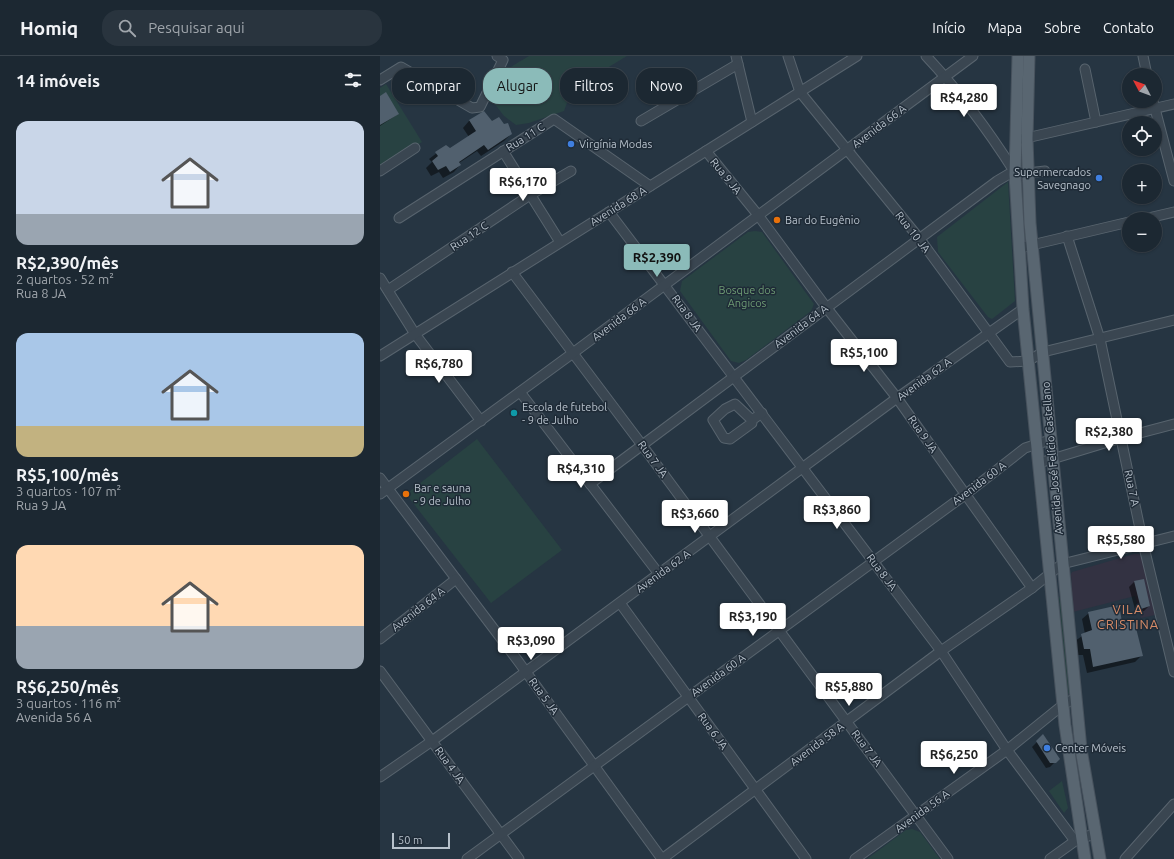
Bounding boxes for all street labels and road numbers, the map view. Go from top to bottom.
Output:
street label: Avenida 66 A [850,101,909,150]
street label: Rua 11 C [504,120,547,153]
street label: Rua 9 JA [708,156,745,197]
street label: Avenida 68 A [588,183,649,228]
street label: Rua 10 JA [893,209,933,256]
street label: Rua 12 C [448,219,490,253]
street label: Rua 8 JA [670,292,705,334]
street label: Avenida 66 A [590,294,649,343]
street label: Avenida 64 A [772,301,831,350]
street label: Avenida 62 A [895,355,954,403]
street label: Avenida José Felício Castellano [1039,381,1065,535]
street label: Rua 9 JA [906,413,941,456]
street label: Rua 7 JA [636,438,671,480]
street label: Avenida 60 A [950,458,1009,507]
street label: Rua 7 A [1122,469,1142,508]
street label: Avenida 62 A [634,547,693,595]
street label: Rua 8 JA [864,551,900,593]
street label: Avenida 64 A [389,584,448,633]
street label: Avenida 60 A [689,651,748,699]
street label: Rua 5 JA [527,675,562,717]
street label: Rua 6 JA [696,710,731,752]
street label: Avenida 58 A [788,719,847,768]
street label: Rua 7 JA [849,727,885,769]
street label: Rua 4 JA [433,744,468,786]
street label: Avenida 56 A [893,787,952,835]

